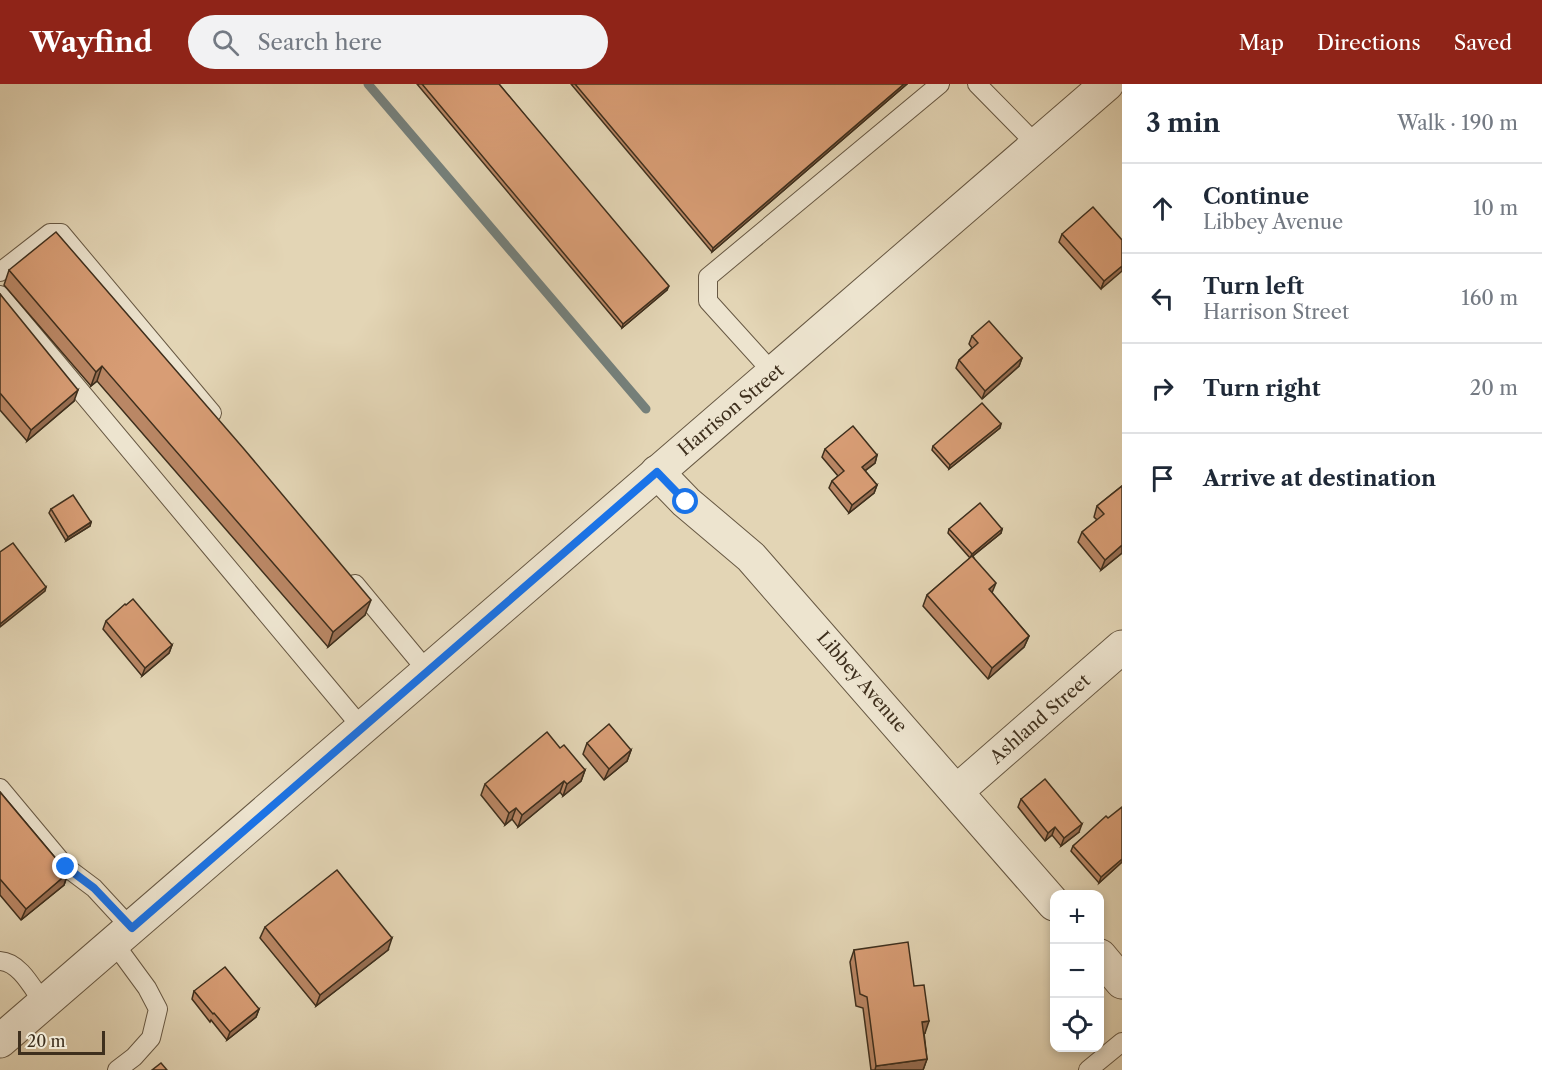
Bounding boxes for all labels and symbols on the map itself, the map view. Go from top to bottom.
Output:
street label: Harrison Street [674,359,789,461]
route start [672,488,698,514]
street label: Libbey Avenue [812,627,912,737]
street label: Ashland Street [985,669,1095,769]
route end [52,853,78,879]
scale bar [18,1028,105,1056]

